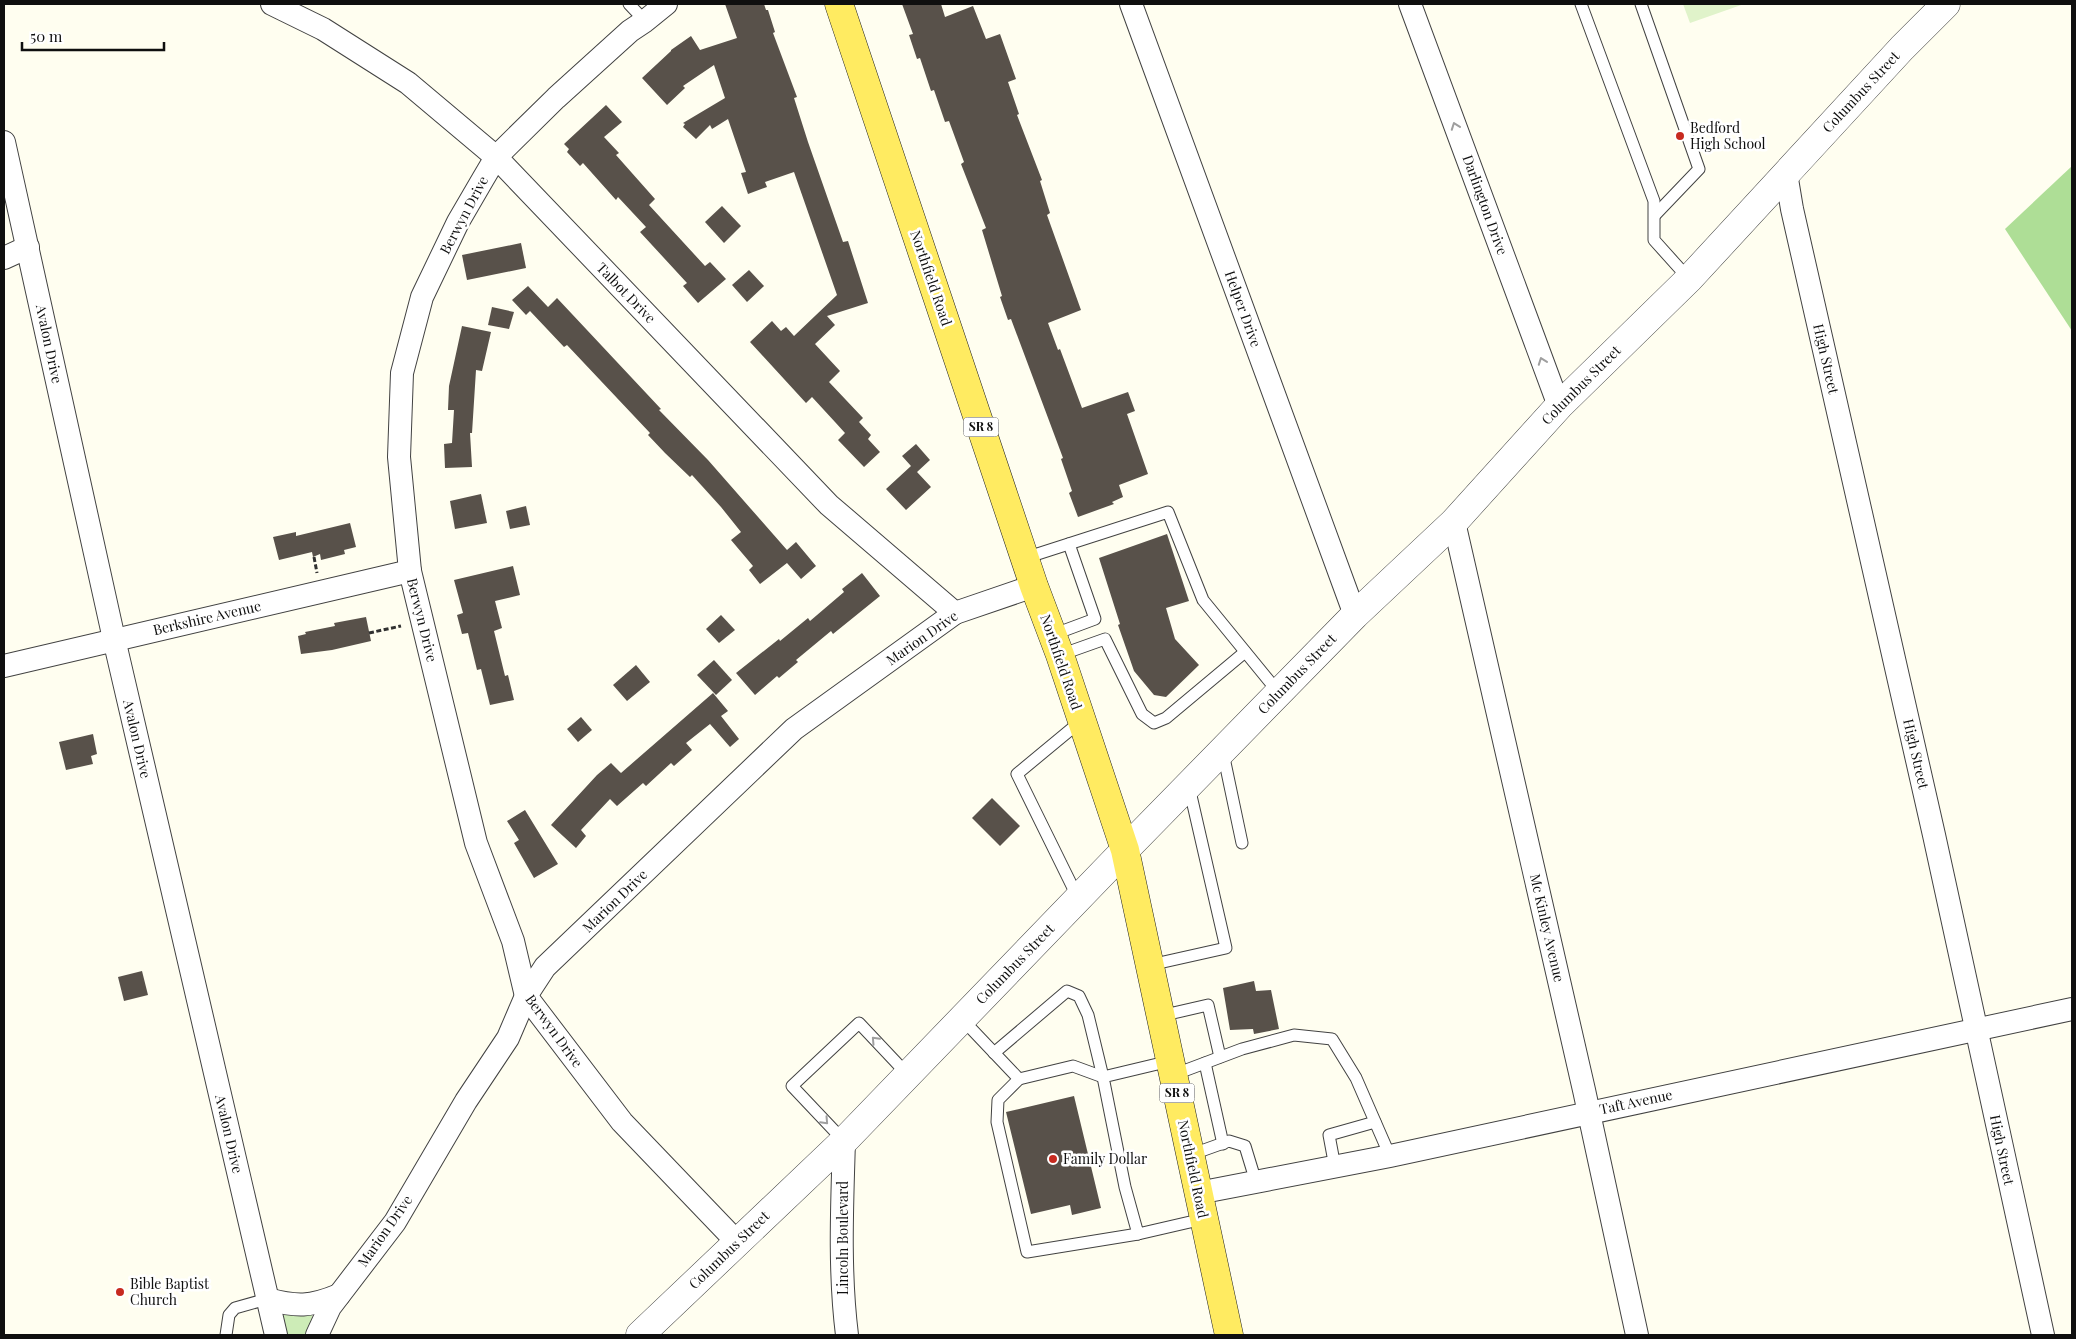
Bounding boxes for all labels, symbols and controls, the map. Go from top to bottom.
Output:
scale bar [22,20,165,52]
text: 50 m [30,26,63,46]
street label: Columbus Street [1818,46,1904,137]
place label: Bedford High School [1690,118,1766,153]
one-way arrow [1451,122,1461,131]
marker: Bedford High School [1674,130,1686,142]
street label: Darlington Drive [1459,152,1512,258]
street label: Berwyn Drive [435,172,492,257]
street label: Northfield Road [906,228,957,328]
street label: Talbot Drive [593,258,660,327]
street label: Helper Drive [1221,268,1266,350]
street label: Avalon Drive [32,302,67,385]
street label: High Street [1809,322,1844,397]
street label: Columbus Street [1537,340,1625,429]
one-way arrow [1538,357,1548,365]
road number: SR 8 [964,418,998,437]
street label: Berwyn Drive [403,576,442,664]
street label: Berkshire Avenue [151,596,263,639]
street label: Marion Drive [882,606,961,669]
street label: Northfield Road [1036,612,1087,712]
street label: Columbus Street [1253,629,1341,718]
street label: Avalon Drive [119,697,156,780]
street label: High Street [1899,717,1934,792]
street label: Marion Drive [578,865,651,936]
street label: Mc Kinley Avenue [1526,872,1569,984]
street label: Columbus Street [971,919,1059,1008]
street label: Berwyn Drive [521,990,587,1071]
one-way arrow [872,1036,881,1045]
road number: SR 8 [1160,1084,1194,1102]
street label: Taft Avenue [1598,1085,1674,1119]
street label: Avalon Drive [211,1092,248,1175]
street label: High Street [1986,1113,2019,1188]
one-way arrow [819,1115,828,1124]
street label: Northfield Road [1174,1118,1213,1220]
place label: Family Dollar [1063,1149,1148,1168]
marker: Family Dollar [1047,1153,1059,1165]
street label: Lincoln Boulevard [833,1181,852,1295]
street label: Marion Drive [353,1191,416,1270]
street label: Columbus Street [684,1206,774,1293]
place label: Bible Baptist Church [130,1274,210,1309]
marker: Bible Baptist Church [114,1286,126,1298]

